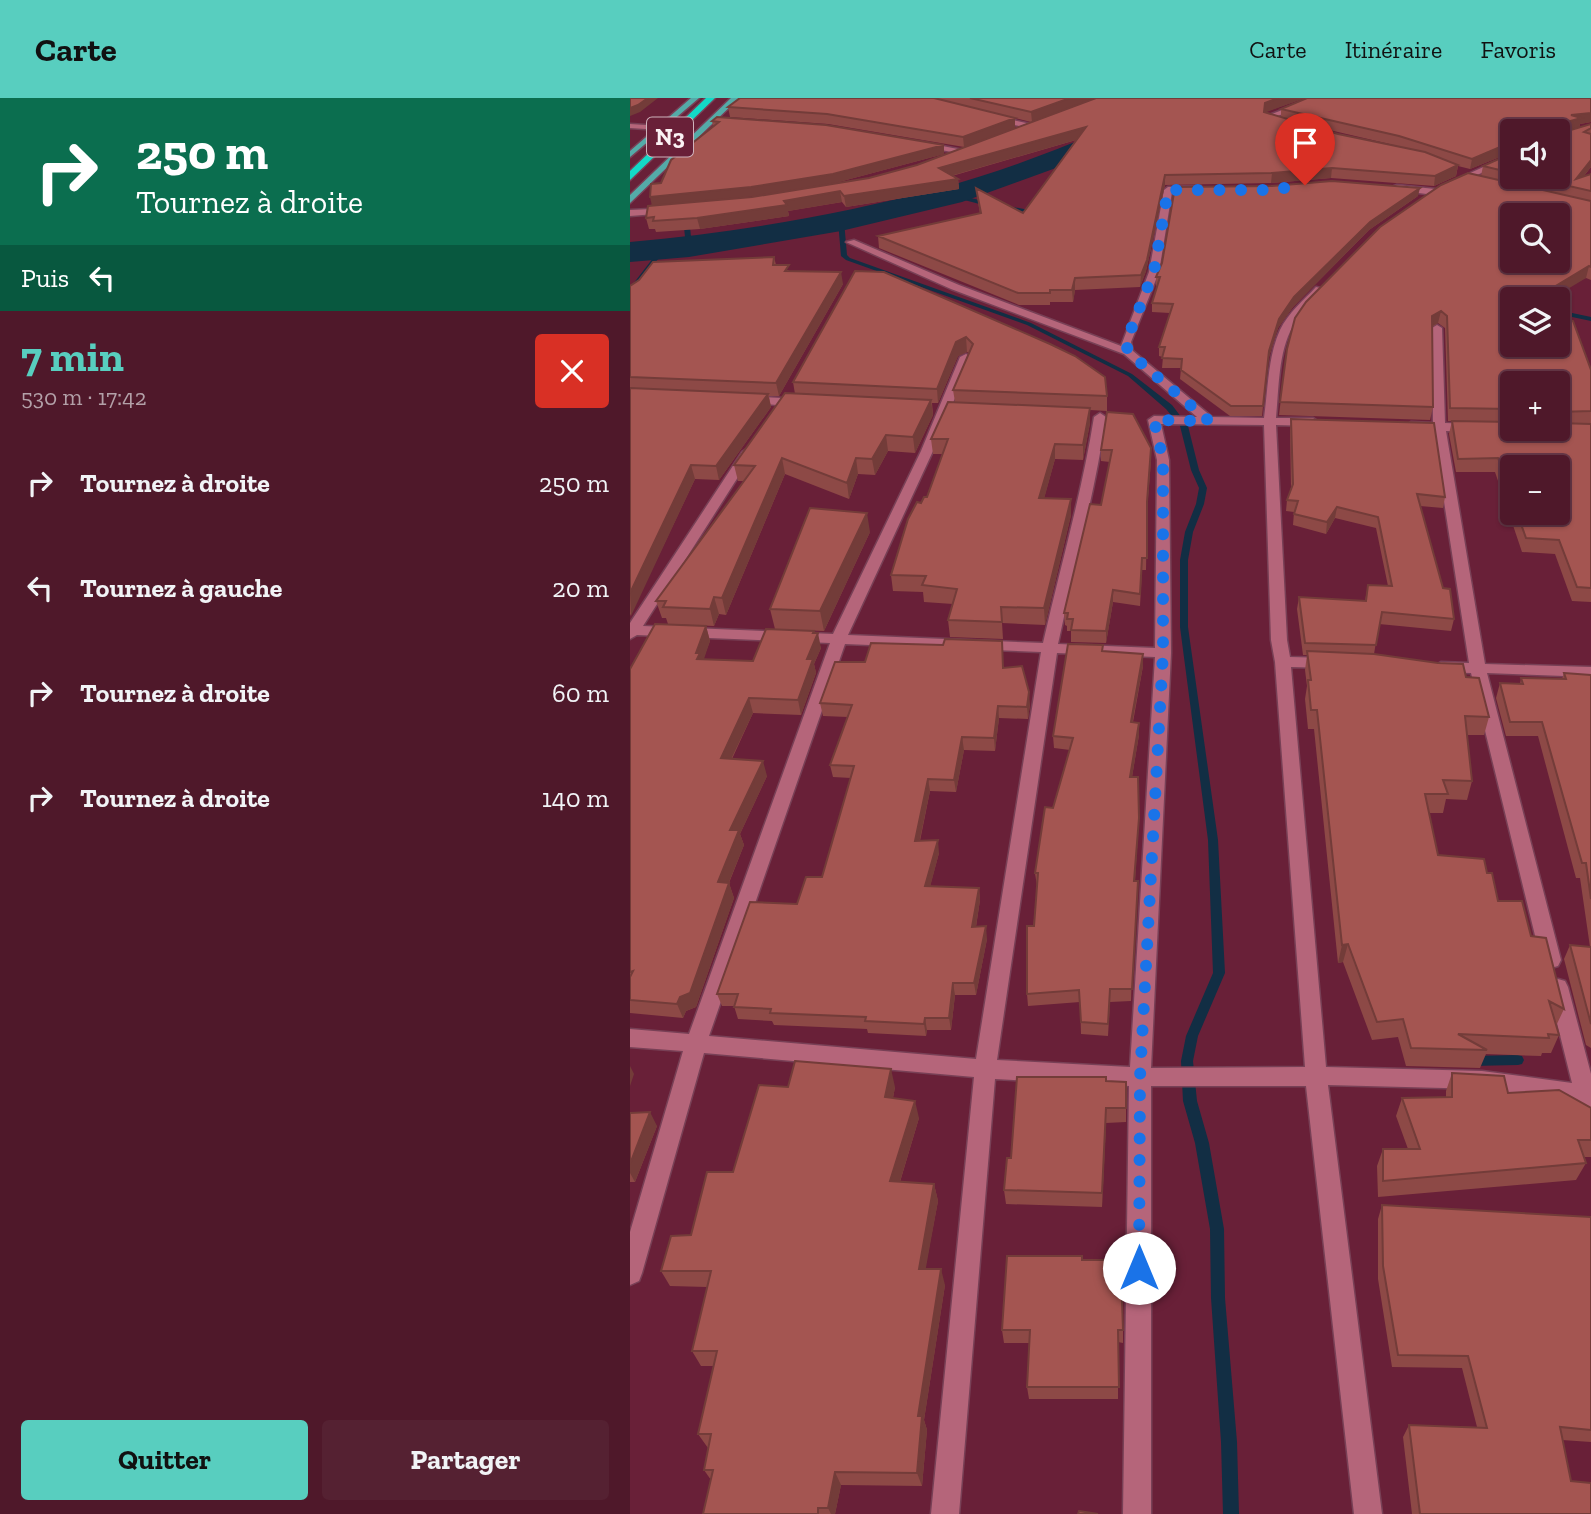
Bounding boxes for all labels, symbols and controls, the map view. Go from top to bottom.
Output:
text: Carte [35,30,117,69]
text: Carte [1249,35,1307,64]
text: Itinéraire [1345,35,1442,64]
text: Favoris [1480,35,1556,64]
pin [1275,113,1335,185]
road number: N3 [647,118,693,156]
map controls [1500,119,1570,525]
button: sound [1500,119,1570,189]
text: 250 m [136,123,268,182]
icon: arrive [1286,124,1324,162]
icon: right [21,126,112,217]
text: Tournez à droite [136,183,363,221]
button: search [1500,203,1570,273]
icon: left [83,259,121,297]
text: Puis [21,262,69,294]
button: layers [1500,287,1570,357]
text: 7 min [21,331,124,382]
button: close [535,334,609,408]
button: + [1500,371,1570,441]
text: 530 m · 17:42 [21,383,147,411]
button: − [1500,455,1570,525]
icon: right [21,464,59,502]
text: Tournez à droite [80,467,270,499]
text: 250 m [539,467,609,499]
icon: left [21,569,59,607]
text: Tournez à gauche [80,572,282,604]
text: 20 m [552,572,609,604]
icon: right [21,674,59,712]
text: Tournez à droite [80,677,270,709]
text: 60 m [552,677,609,709]
icon: right [21,779,59,817]
text: Tournez à droite [80,782,270,814]
text: 140 m [542,782,609,814]
position arrow [1102,1231,1176,1305]
button: Quitter [21,1420,308,1500]
button: Partager [322,1420,609,1500]

